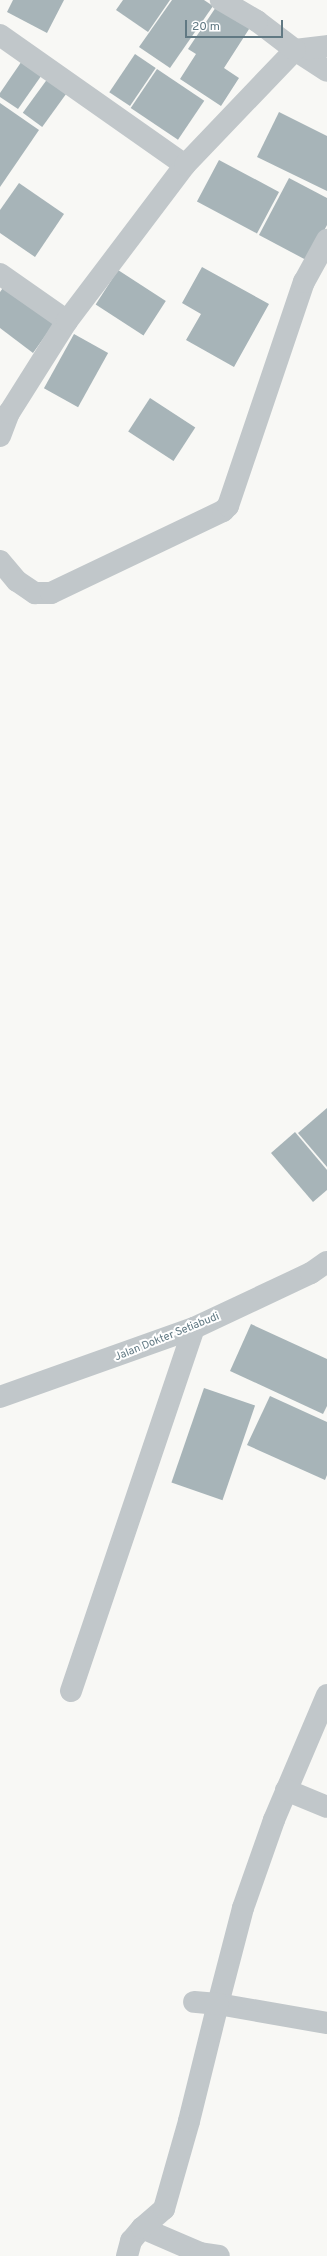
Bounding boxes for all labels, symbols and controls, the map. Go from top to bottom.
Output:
scale bar [187,12,285,38]
text: 20 m [192,19,220,35]
street label: Jalan Dokter Setiabudi [113,1310,221,1364]

